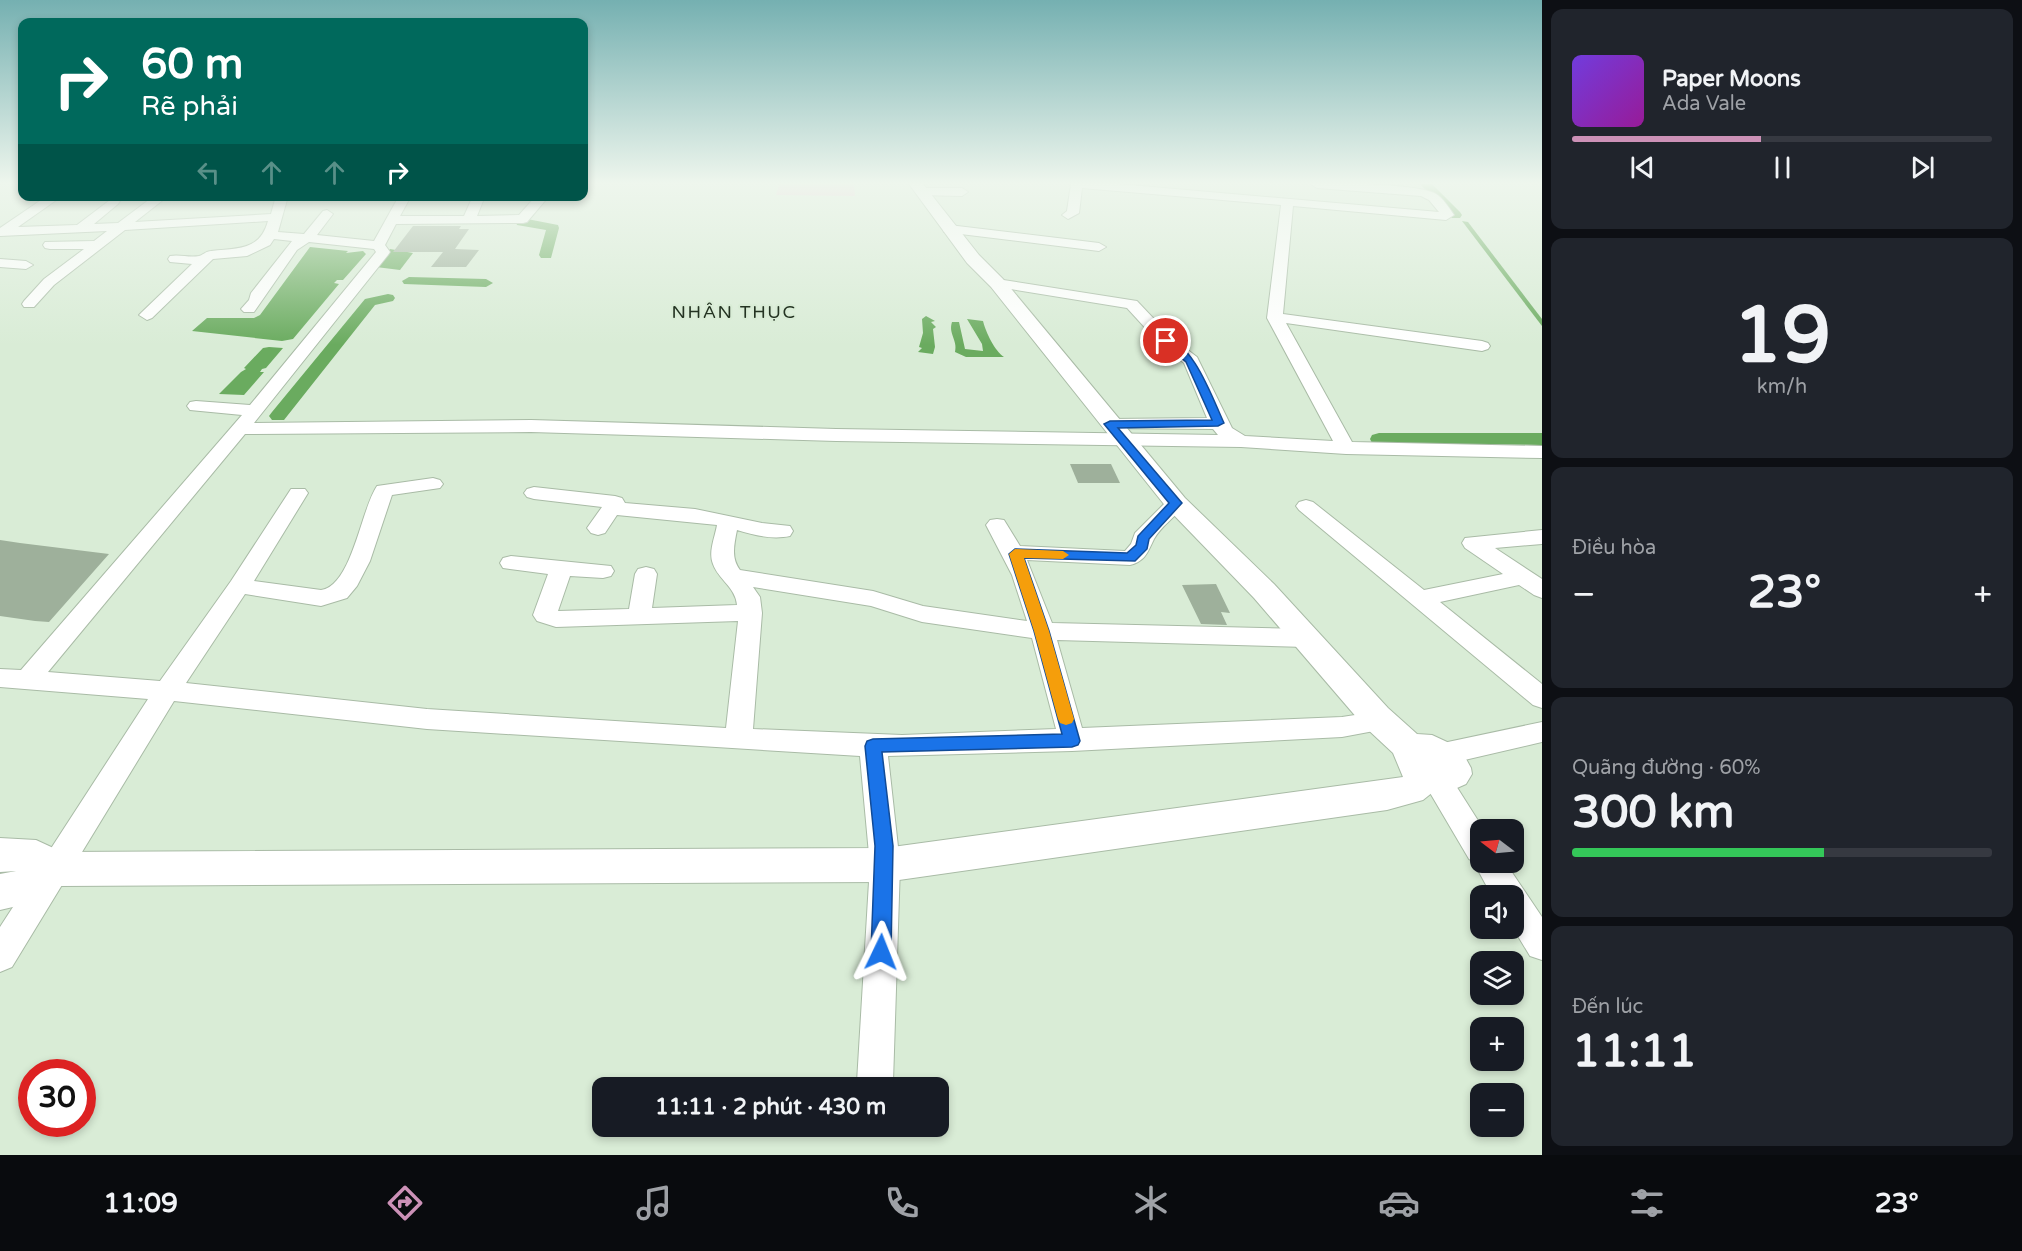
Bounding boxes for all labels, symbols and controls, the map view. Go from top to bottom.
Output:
text: 60 m [141,39,243,90]
icon: right [42,42,120,120]
text: Paper Moons [1662,66,1801,92]
text: Rẽ phải [141,90,238,123]
text: Ada Vale [1662,92,1746,116]
icon: previous [1626,151,1659,184]
icon: pause [1766,151,1799,184]
icon: next [1906,151,1939,184]
icon: left [192,156,225,189]
icon: ahead [255,156,288,189]
icon: ahead [318,156,351,189]
icon: right [381,156,414,189]
text: 19 [1733,289,1831,383]
district label: NHÂN THỤC [672,301,796,323]
pin [1140,315,1191,366]
icon: arrive [1149,324,1182,357]
text: km/h [1757,375,1807,399]
text: Điều hòa [1572,536,1656,560]
text: 23° [1748,566,1821,620]
text: − [1572,575,1596,614]
text: + [1973,575,1992,614]
text: Quãng đường · 60% [1572,756,1761,780]
text: 300 km [1572,786,1734,840]
north arrow [1470,819,1524,873]
map controls [1470,819,1524,1137]
button: sound [1470,885,1524,939]
position arrow [849,920,913,984]
button: layers [1470,951,1524,1005]
text: Đến lúc [1572,995,1643,1019]
button: + [1470,1017,1524,1071]
text: 11:11 [1572,1025,1697,1079]
speed limit sign: 30 [18,1059,96,1137]
button: − [1470,1083,1524,1137]
text: 11:11 · 2 phút · 430 m [655,1094,886,1120]
icon: directions [384,1182,426,1224]
icon: music [633,1182,675,1224]
icon: phone [881,1182,923,1224]
icon: climate [1130,1182,1172,1224]
icon: car [1378,1182,1420,1224]
icon: filters [1626,1182,1668,1224]
text: 11:09 [103,1187,178,1220]
text: 23° [1875,1187,1919,1220]

